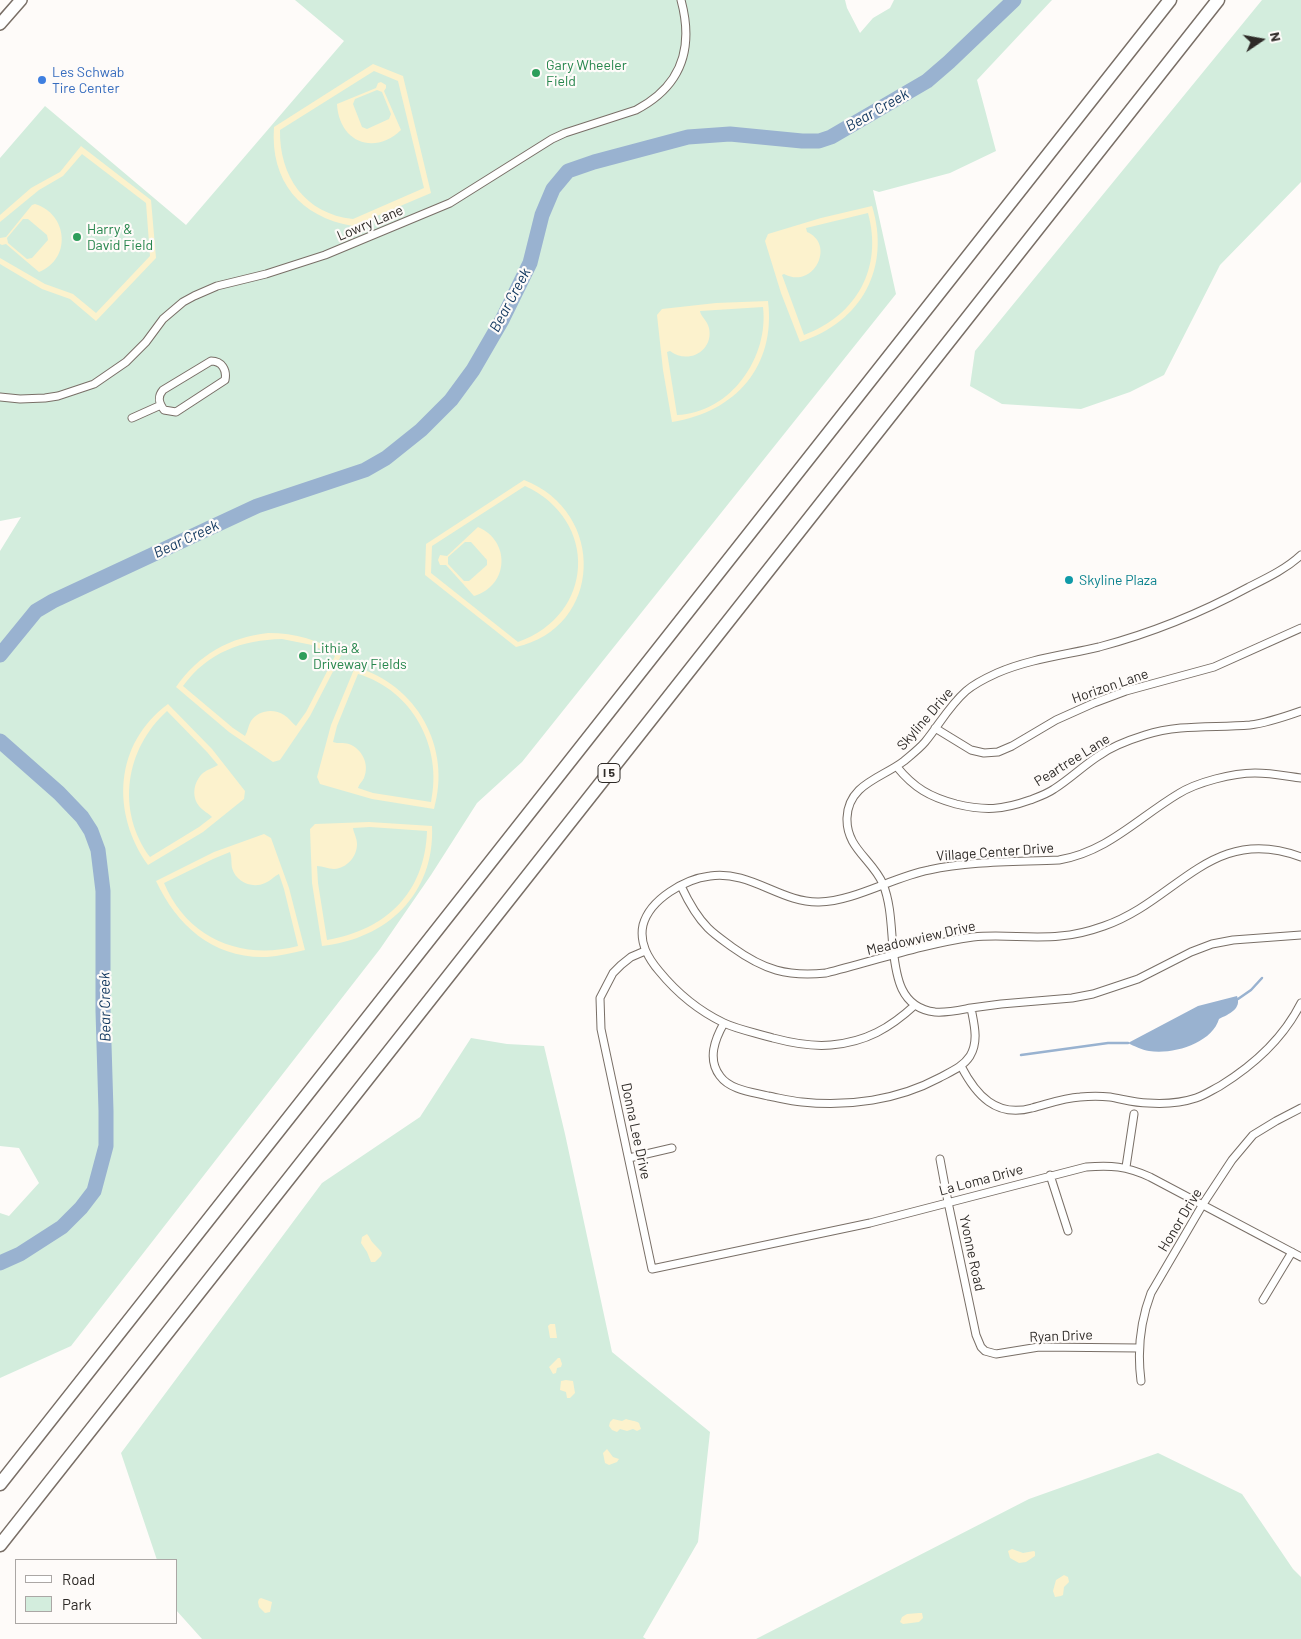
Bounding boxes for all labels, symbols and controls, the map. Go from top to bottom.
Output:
north arrow [1236,15,1286,65]
text: N [1267,30,1285,43]
place label: Gary Wheeler Field [546,57,627,90]
place label: Les Schwab Tire Center [52,64,124,96]
marker: Gary Wheeler Field [530,67,542,79]
marker: Les Schwab Tire Center [36,74,48,86]
water label: Bear Creek [842,85,912,135]
street label: Lowry Lane [334,202,406,244]
place label: Harry & David Field [87,221,153,253]
marker: Harry & David Field [71,231,83,243]
water label: Bear Creek [486,265,534,335]
water label: Bear Creek [151,516,221,562]
place label: Skyline Plaza [1079,572,1157,588]
marker: Skyline Plaza [1063,574,1075,586]
place label: Lithia & Driveway Fields [313,640,407,672]
marker: Lithia & Driveway Fields [297,650,309,662]
street label: Horizon Lane [1070,665,1150,707]
street label: Skyline Drive [893,684,957,754]
street label: Peartree Lane [1031,730,1113,790]
road number: I 5 [598,764,620,782]
street label: Village Center Drive [936,840,1054,864]
street label: Meadowview Drive [865,917,977,959]
water label: Bear Creek [95,972,115,1042]
street label: Donna Lee Drive [618,1081,654,1181]
street label: La Loma Drive [937,1161,1025,1199]
street label: Honor Drive [1155,1185,1205,1255]
street label: Yvonne Road [956,1213,988,1293]
street label: Ryan Drive [1029,1326,1093,1346]
legend [15,1559,178,1624]
text: Road [62,1570,95,1588]
text: Park [62,1595,91,1613]

